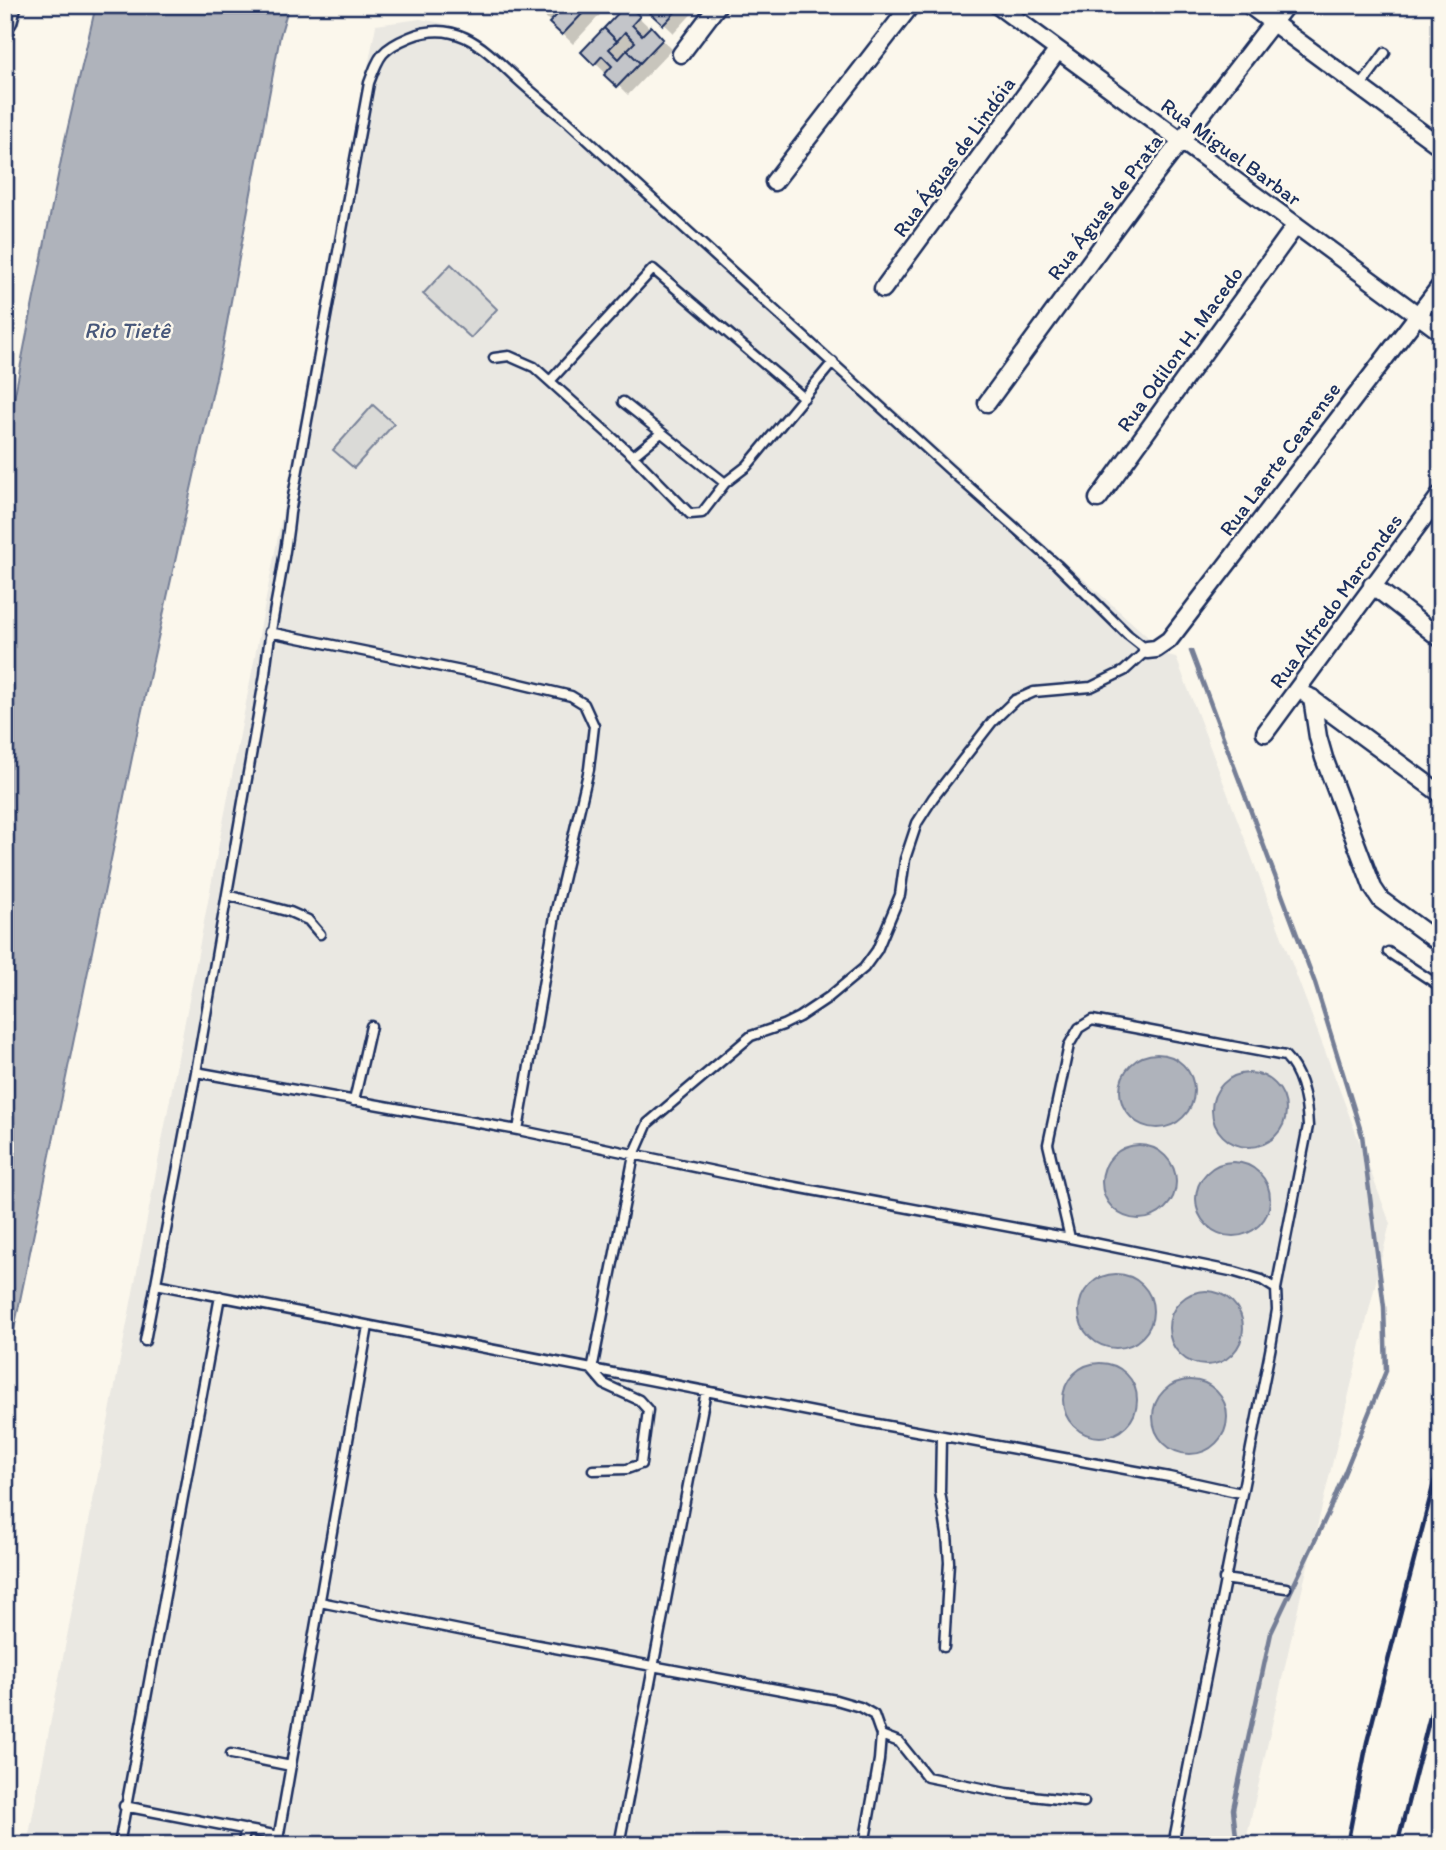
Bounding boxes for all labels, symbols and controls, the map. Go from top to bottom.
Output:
street label: Rua Águas de Lindóia [887,72,1020,242]
street label: Rua Miguel Barbar [1156,92,1306,211]
street label: Rua Águas de Prata [1042,129,1168,285]
street label: Rua Odilon H. Macedo [1111,261,1248,436]
water label: Rio Tietê [84,316,172,344]
street label: Rua Laerte Cearense [1214,377,1346,540]
street label: Rua Alfredo Marcondes [1264,508,1407,693]

